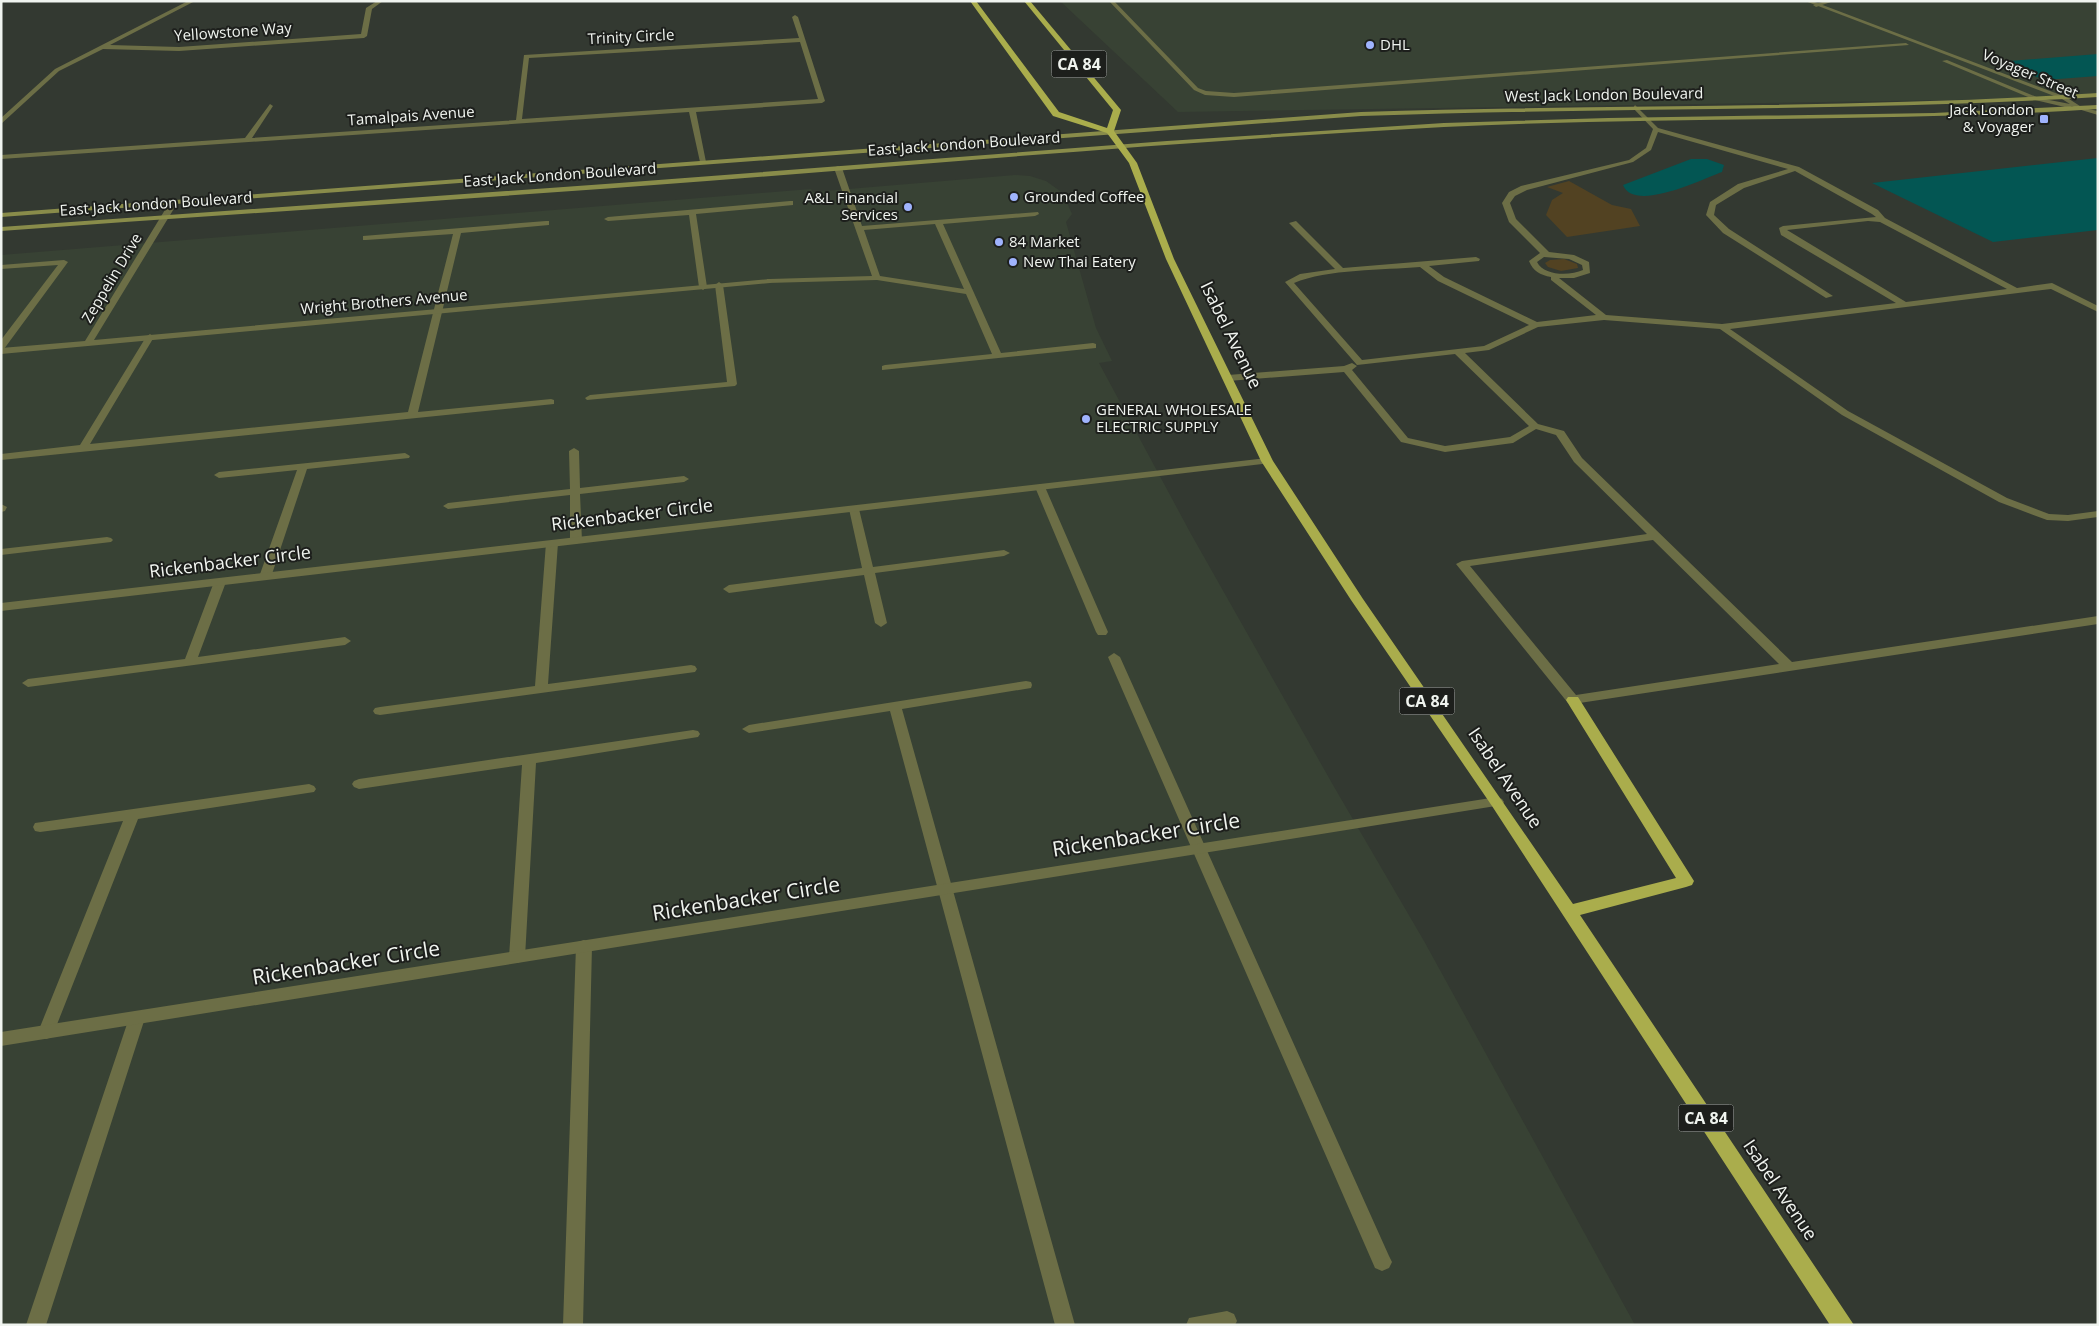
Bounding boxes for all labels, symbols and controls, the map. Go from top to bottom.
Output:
street label: Yellowstone Way [173,17,293,45]
street label: Trinity Circle [587,24,675,48]
place label: DHL [1380,34,1410,54]
marker: DHL [1364,39,1376,51]
street label: Voyager Street [1979,44,2081,102]
road number: CA 84 [1052,51,1106,78]
street label: West Jack London Boulevard [1505,82,1703,106]
place label: Jack London & Voyager [1947,99,2034,136]
street label: Tamalpais Avenue [347,101,475,129]
marker: Jack London & Voyager [2038,113,2050,125]
street label: East Jack London Boulevard [867,126,1061,160]
street label: East Jack London Boulevard [463,157,657,191]
street label: East Jack London Boulevard [59,186,253,220]
place label: Grounded Coffee [1024,186,1145,206]
place label: A&L Financial Services [805,187,898,224]
marker: Grounded Coffee [1008,191,1020,203]
marker: A&L Financial Services [902,201,914,213]
street label: Zeppelin Drive [77,229,146,326]
place label: 84 Market [1009,231,1080,251]
marker: 84 Market [993,236,1005,248]
place label: New Thai Eatery [1023,251,1136,271]
marker: New Thai Eatery [1007,256,1019,268]
street label: Isabel Avenue [1196,277,1268,392]
street label: Wright Brothers Avenue [300,284,468,318]
place label: GENERAL WHOLESALE ELECTRIC SUPPLY [1096,399,1252,436]
marker: GENERAL WHOLESALE ELECTRIC SUPPLY [1080,413,1092,425]
street label: Rickenbacker Circle [550,492,714,536]
street label: Rickenbacker Circle [148,539,312,583]
road number: CA 84 [1400,688,1454,714]
street label: Isabel Avenue [1463,722,1548,832]
street label: Rickenbacker Circle [1050,805,1242,863]
street label: Rickenbacker Circle [650,869,842,927]
street label: Rickenbacker Circle [250,933,442,991]
road number: CA 84 [1678,1104,1734,1132]
street label: Isabel Avenue [1738,1134,1823,1244]

